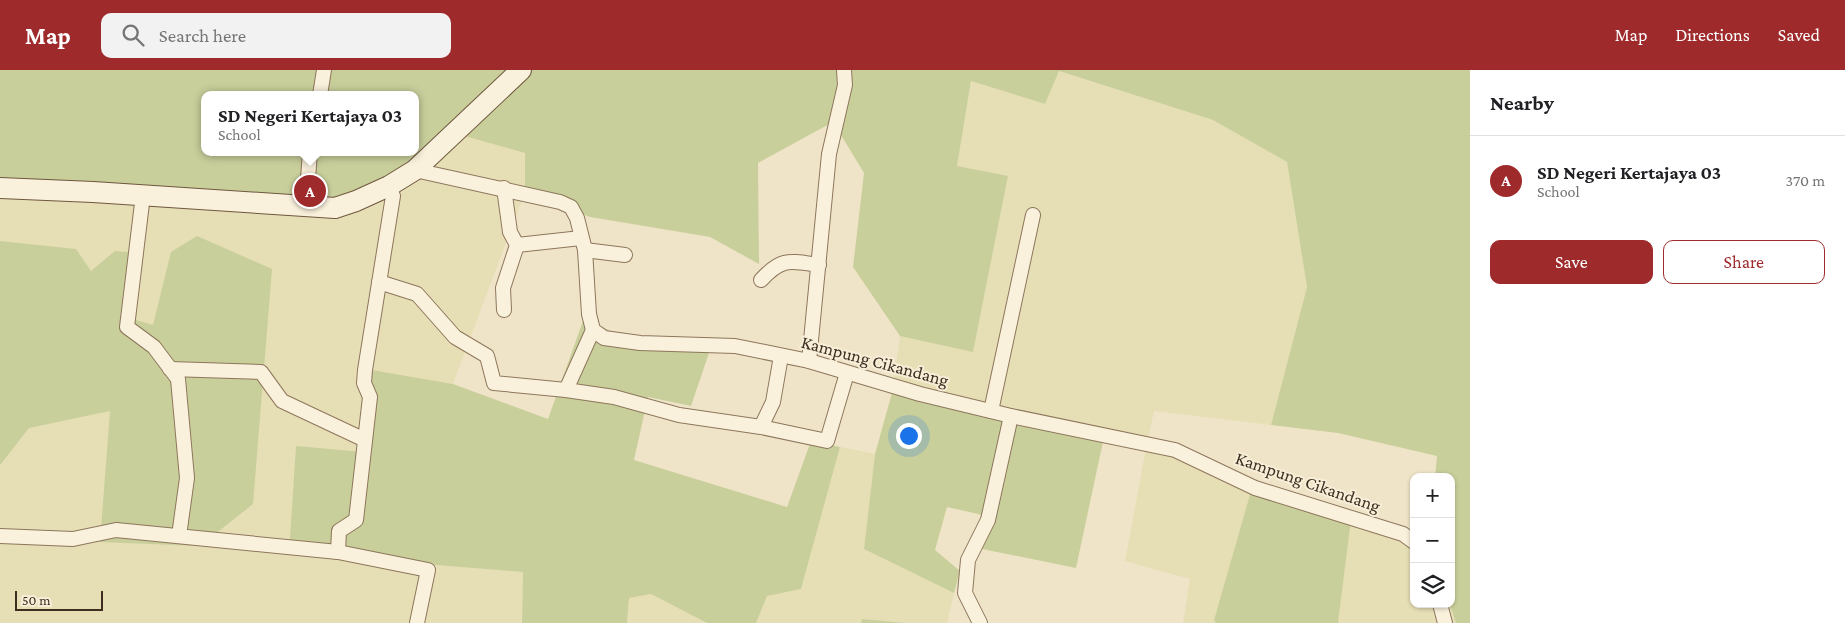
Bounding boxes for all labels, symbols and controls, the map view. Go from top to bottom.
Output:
search box [101,13,451,58]
icon: search [119,21,147,49]
text: Map [25,22,71,49]
text: Search here [159,25,246,46]
text: Map [1615,25,1647,45]
text: Directions [1675,25,1750,45]
text: Saved [1778,25,1820,45]
popup [201,91,419,156]
text: Nearby [1490,91,1554,115]
text: SD Negeri Kertajaya 03 [218,105,402,126]
text: School [218,126,261,143]
text: SD Negeri Kertajaya 03 [1537,162,1721,183]
pin: A [294,172,326,210]
text: A [1501,172,1511,189]
text: 370 m [1786,172,1825,189]
text: School [1537,183,1580,200]
button: Save [1490,240,1653,284]
button: Share [1663,240,1825,284]
street label: Kampung Cikandang [799,332,951,390]
your location [896,423,922,449]
street label: Kampung Cikandang [1233,448,1383,516]
map controls [1410,473,1455,608]
button: + [1410,473,1455,518]
button: − [1410,518,1455,563]
button: layers [1410,563,1455,608]
scale bar [15,588,102,611]
text: 50 m [22,592,50,608]

